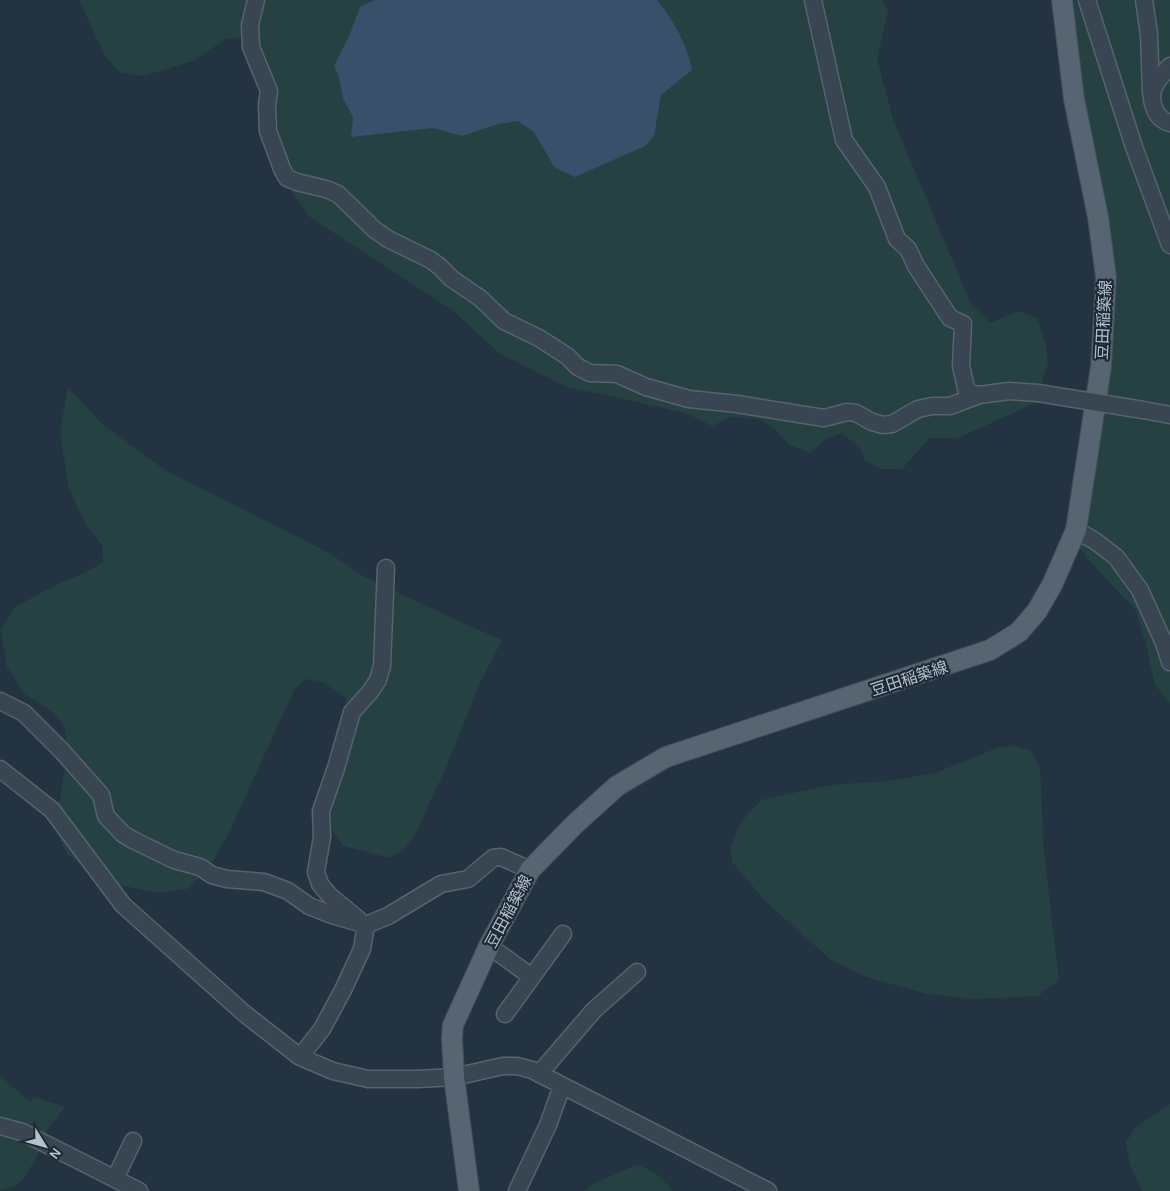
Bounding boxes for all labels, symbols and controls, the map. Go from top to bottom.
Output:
street label: 豆田稲築線 [1092,280,1115,360]
street label: 豆田稲築線 [868,657,950,700]
street label: 豆田稲築線 [481,871,536,951]
north arrow [20,1121,70,1171]
text: N [45,1144,65,1163]

